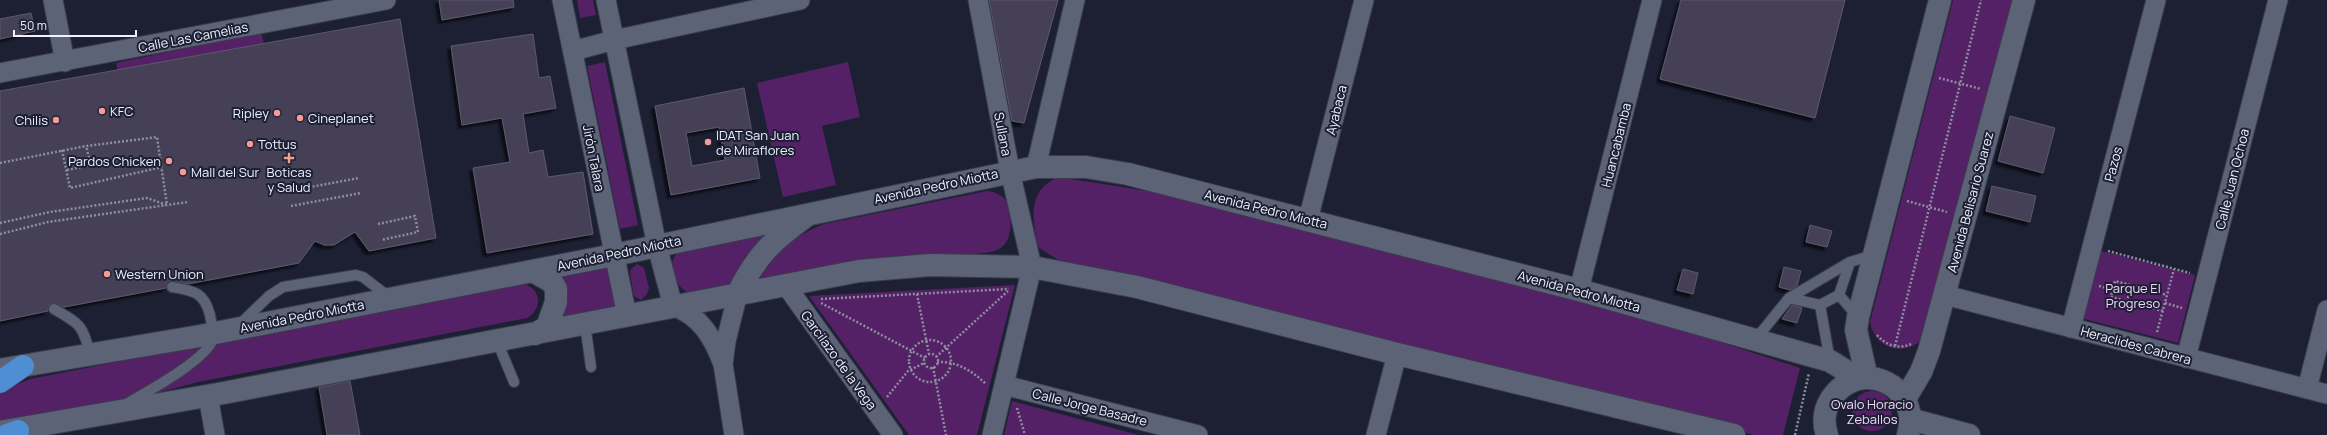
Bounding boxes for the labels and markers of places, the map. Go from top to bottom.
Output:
place label: KFC [110,102,134,120]
place label: Ripley [233,104,269,122]
marker: KFC [97,106,107,116]
marker: Ripley [272,108,282,118]
place label: Cineplanet [308,109,374,127]
place label: Chilis [15,111,48,129]
marker: Cineplanet [295,113,305,123]
marker: Chilis [51,115,61,125]
place label: IDAT San Juan de Miraflores [716,126,799,159]
place label: Tottus [258,135,297,153]
marker: IDAT San Juan de Miraflores [703,137,713,147]
marker: Tottus [245,139,255,149]
place label: Pardos Chicken [68,152,161,170]
marker: Boticas y Salud [284,153,294,163]
marker: Pardos Chicken [164,156,174,166]
place label: Mall del Sur [191,163,259,181]
place label: Boticas y Salud [266,163,312,196]
marker: Mall del Sur [178,167,188,177]
place label: Western Union [115,265,204,283]
marker: Western Union [102,269,112,279]

